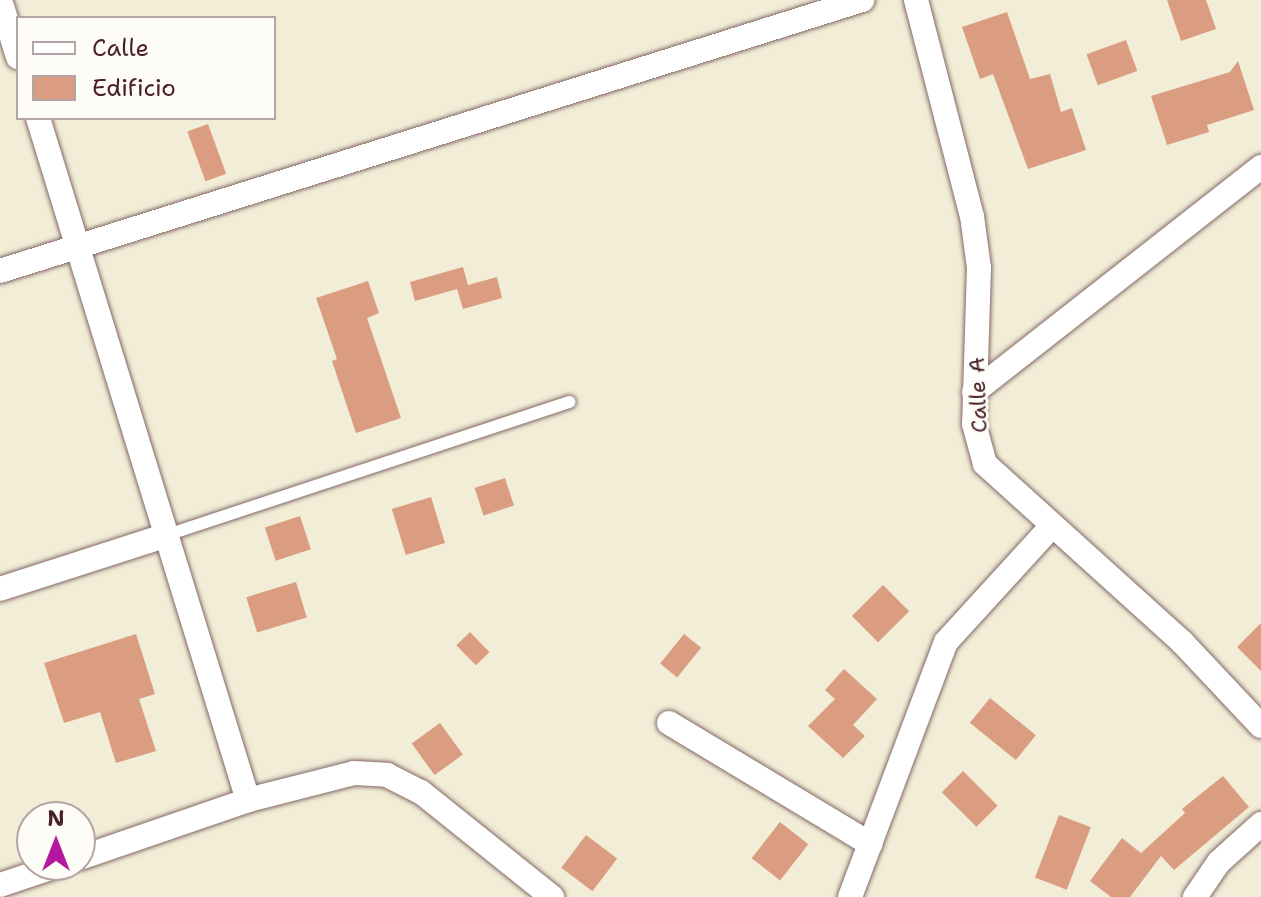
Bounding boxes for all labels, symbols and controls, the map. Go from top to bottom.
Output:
legend [16,16,276,120]
text: Calle [92,32,149,64]
text: Edificio [92,72,176,104]
street label: Calle A [963,357,993,433]
north arrow [16,801,96,881]
text: N [47,804,65,833]

